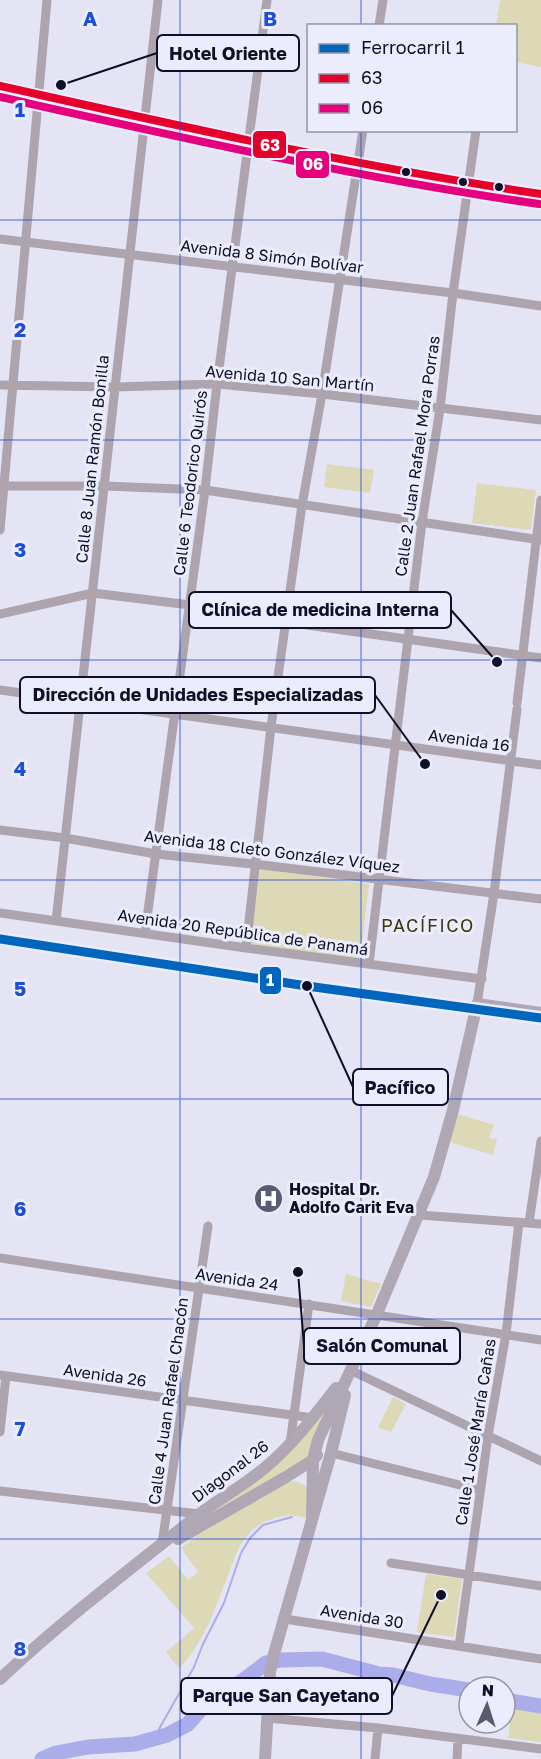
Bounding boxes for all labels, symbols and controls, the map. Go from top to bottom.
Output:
text: A [83,6,97,30]
text: B [263,6,277,30]
legend [307,24,517,132]
callout: Hotel Oriente [157,35,299,71]
text: Ferrocarril 1 [361,36,465,58]
text: Hotel Oriente [169,42,287,64]
text: 63 [361,66,382,88]
text: 06 [361,96,383,118]
text: 1 [15,97,25,121]
line badge: 63 [252,130,287,159]
text: 63 [260,135,280,155]
line badge: 06 [295,150,330,179]
text: 06 [303,154,323,174]
unlabelled marker [400,166,412,178]
unlabelled marker [457,176,469,188]
unlabelled marker [493,181,505,193]
street label: Avenida 8 Simón Bolívar [179,235,365,277]
text: 2 [14,317,26,341]
street label: Calle 2 Juan Rafael Mora Porras [390,334,444,578]
street label: Calle 8 Juan Ramón Bonilla [71,354,113,564]
street label: Avenida 10 San Martín [205,361,375,395]
street label: Calle 6 Teodorico Quirós [169,389,211,577]
text: 3 [14,537,26,561]
callout: Clínica de medicina Interna [189,592,451,628]
text: Clínica de medicina Interna [201,598,439,620]
callout: Dirección de Unidades Especializadas [20,677,375,713]
text: Dirección de Unidades Especializadas [33,683,363,705]
street label: Avenida 16 [427,724,511,756]
text: 4 [14,756,26,780]
street label: Avenida 18 Cleto González Víquez [143,825,401,877]
street label: Avenida 20 República de Panamá [116,904,370,960]
district label: PACÍFICO [381,914,475,936]
line badge: 1 [259,966,282,995]
text: 1 [266,970,274,990]
text: 5 [14,976,26,1000]
callout: Pacífico [353,1069,448,1105]
text: Pacífico [365,1076,436,1098]
place label: Hospital Dr. Adolfo Carit Eva [289,1179,414,1217]
hospital icon: Hospital Dr. Adolfo Carit Eva [252,1182,284,1214]
text: 6 [14,1196,26,1220]
street label: Avenida 24 [194,1263,280,1295]
street label: Calle 4 Juan Rafael Chacón [144,1296,192,1506]
callout: Salón Comunal [304,1328,460,1364]
text: Salón Comunal [316,1334,448,1356]
street label: Calle 1 José María Cañas [450,1337,500,1527]
street label: Avenida 26 [62,1359,148,1391]
text: 7 [15,1416,26,1440]
street label: Diagonal 26 [188,1436,272,1506]
street label: Avenida 30 [319,1600,405,1632]
text: 8 [14,1636,26,1660]
north arrow [457,1675,517,1735]
callout: Parque San Cayetano [181,1678,392,1714]
text: N [481,1680,494,1700]
text: Parque San Cayetano [192,1684,380,1706]

